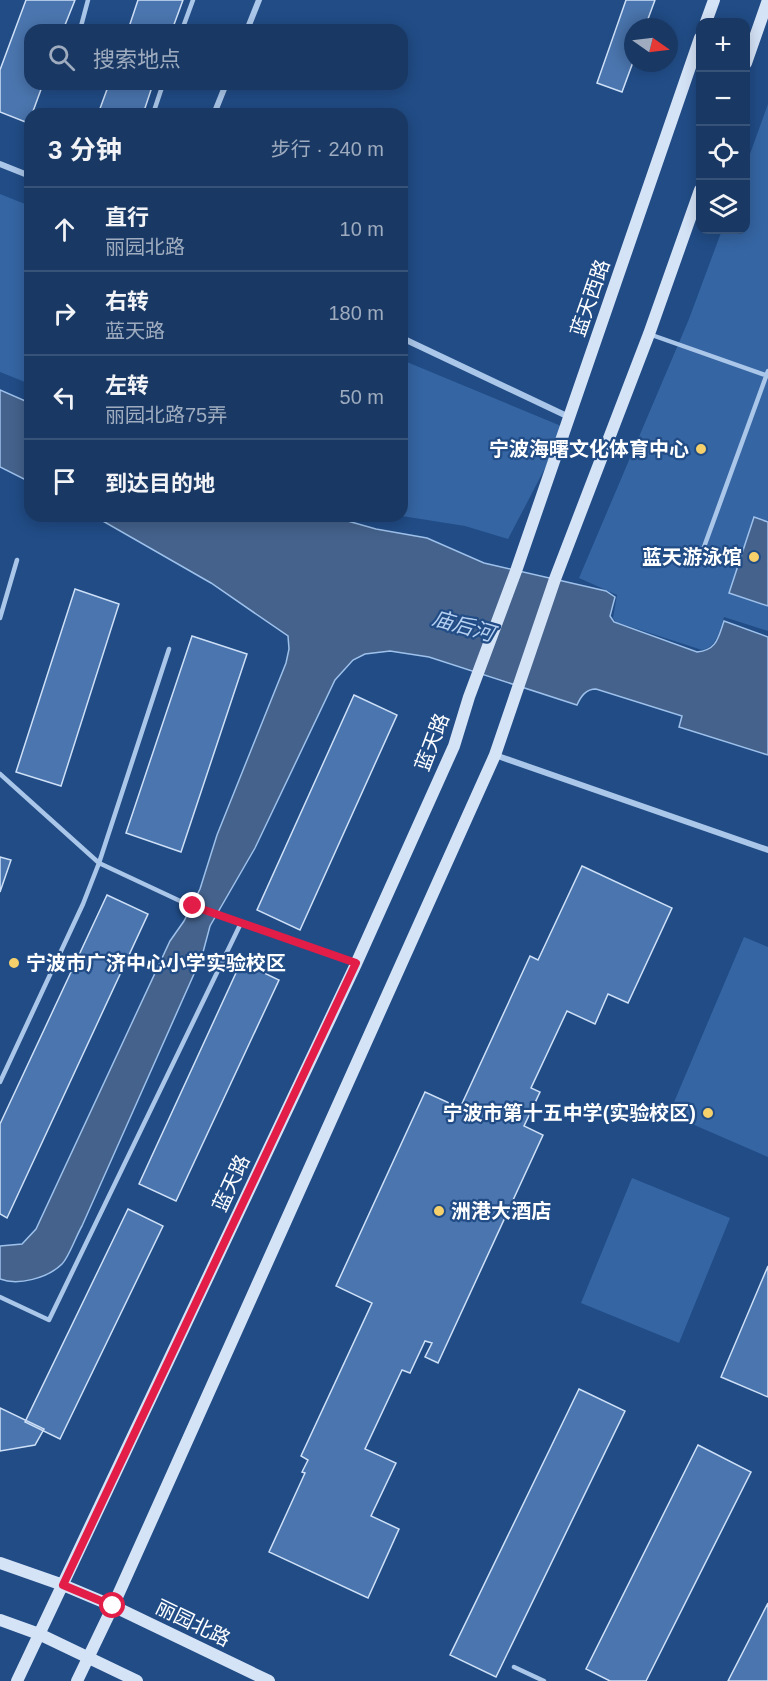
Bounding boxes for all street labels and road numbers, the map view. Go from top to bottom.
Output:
street label: 蓝天西路 [567,257,613,339]
street label: 蓝天路 [411,710,453,774]
street label: 蓝天路 [208,1151,254,1215]
street label: 丽园北路 [152,1596,234,1650]

